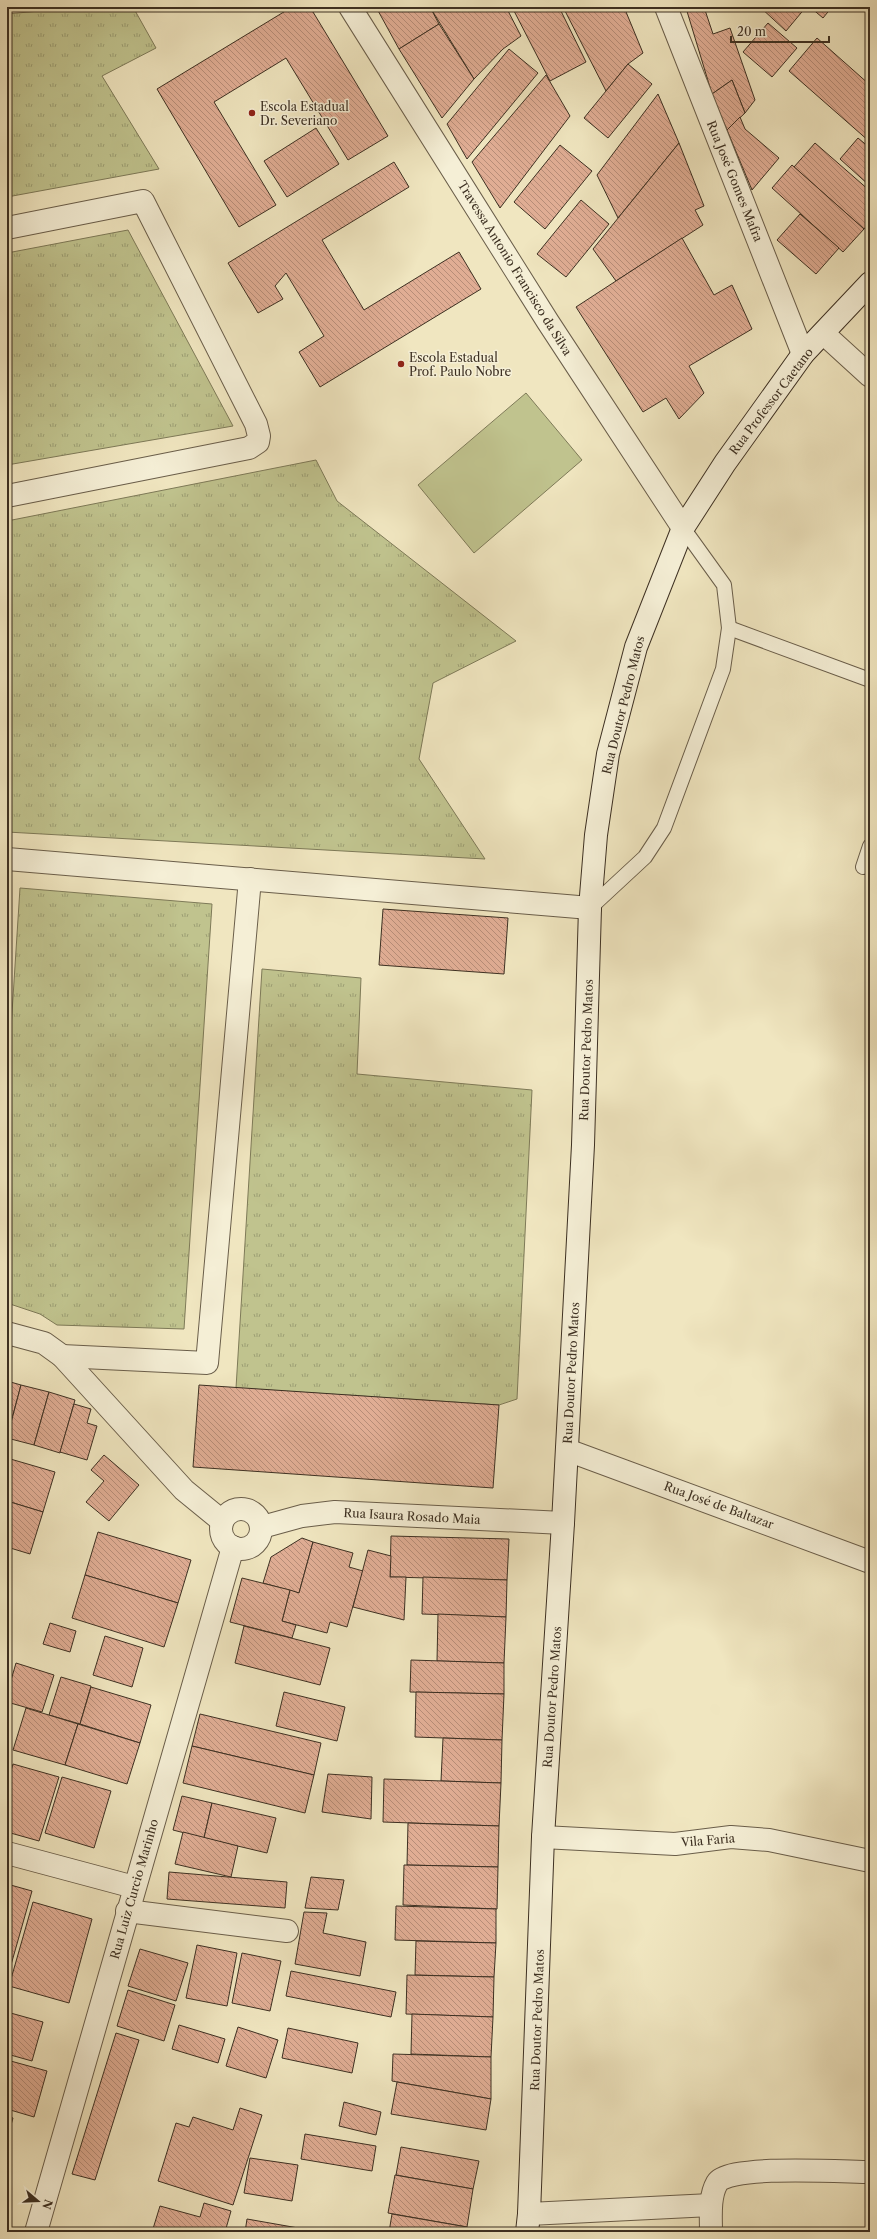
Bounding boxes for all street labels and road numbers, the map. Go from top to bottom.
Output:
street label: Rua José Gomes Mafra [704,118,766,244]
street label: Travessa Antonio Francisco da Silva [455,178,576,359]
street label: Rua Professor Caetano [726,345,816,457]
street label: Rua Doutor Pedro Matos [599,634,647,776]
street label: Rua Doutor Pedro Matos [576,979,596,1121]
street label: Rua Doutor Pedro Matos [560,1302,582,1444]
street label: Rua José de Baltazar [662,1478,776,1532]
street label: Rua Isaura Rosado Maia [343,1505,482,1527]
street label: Rua Doutor Pedro Matos [540,1626,564,1768]
street label: Rua Luiz Curcio Marinho [107,1817,161,1961]
street label: Vila Faria [679,1830,736,1850]
street label: Rua Doutor Pedro Matos [527,1949,547,2091]

